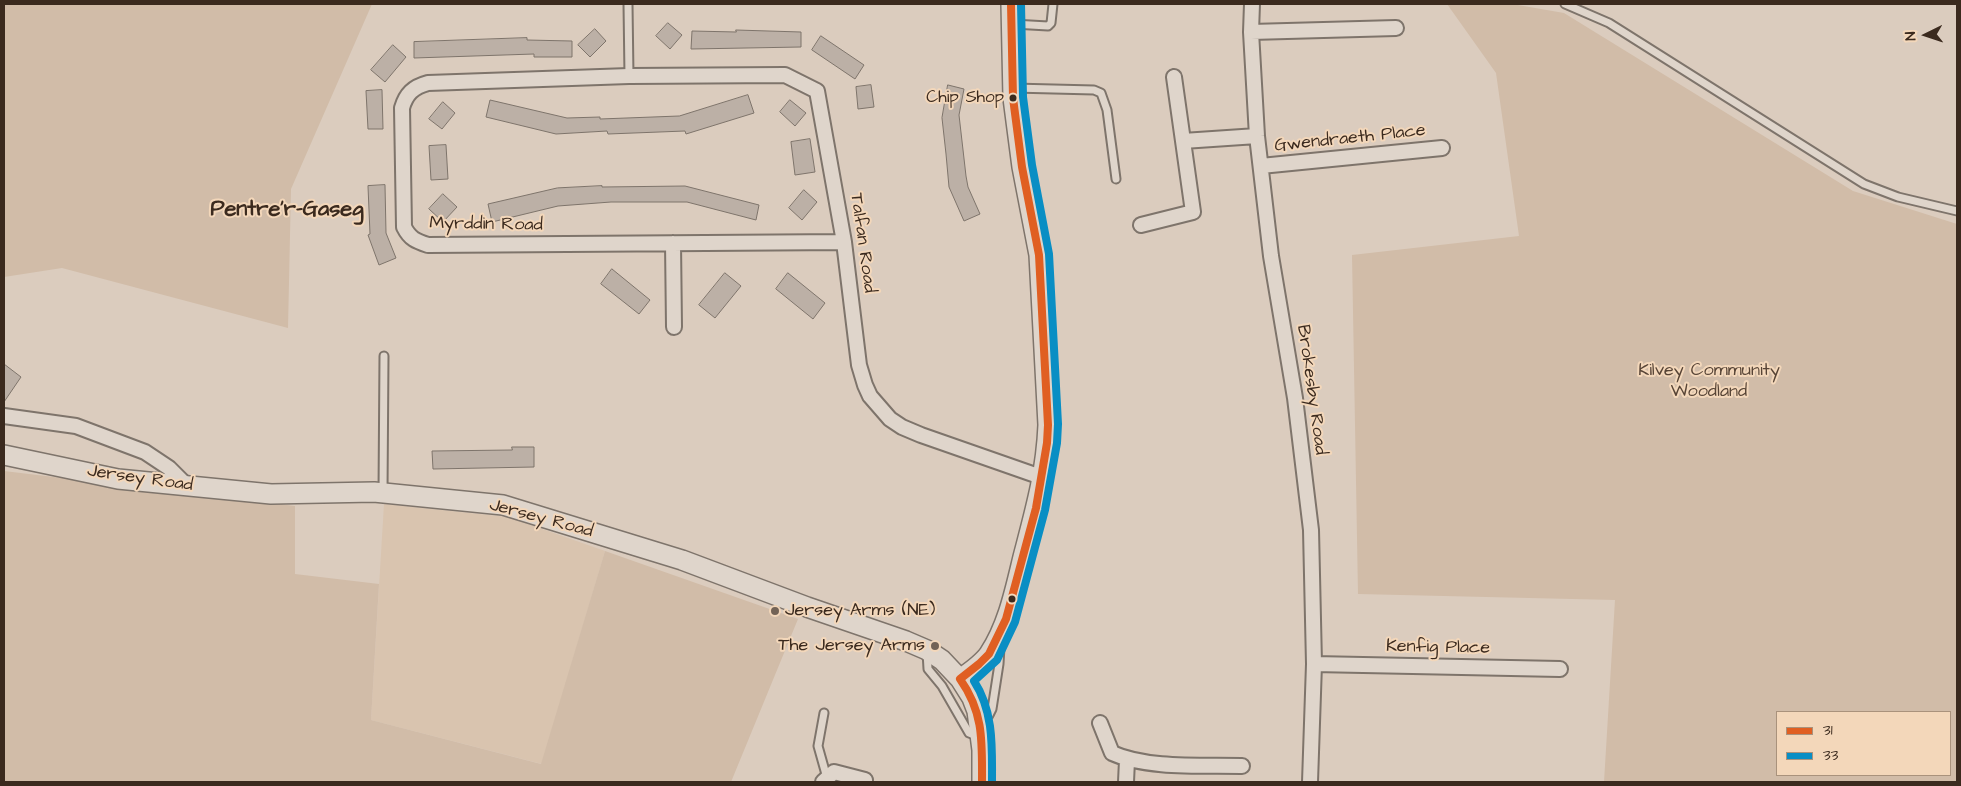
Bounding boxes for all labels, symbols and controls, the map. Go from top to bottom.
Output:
north arrow [1901,10,1951,60]
text: N [1901,31,1921,41]
place label: Chip Shop [926,88,1004,108]
marker: Chip Shop [1008,93,1018,103]
street label: Gwendraeth Place [1273,120,1427,158]
street label: Talfan Road [844,192,880,294]
district label: Pentre'r-Gaseg [210,197,364,223]
street label: Myrddin Road [429,213,543,237]
street label: Brokesby Road [1291,324,1331,456]
park label: Kilvey Community Woodland [1638,360,1780,402]
street label: Jersey Road [86,461,194,497]
street label: Jersey Road [487,495,595,543]
unlabelled marker [1007,594,1017,604]
place label: Jersey Arms (NE) [785,600,935,622]
marker: Jersey Arms (NE) [769,605,781,617]
place label: The Jersey Arms [778,635,925,657]
street label: Kenfig Place [1386,636,1490,660]
marker: The Jersey Arms [929,640,941,652]
legend [1776,711,1951,776]
text: 31 [1823,720,1833,741]
text: 33 [1823,745,1838,766]

